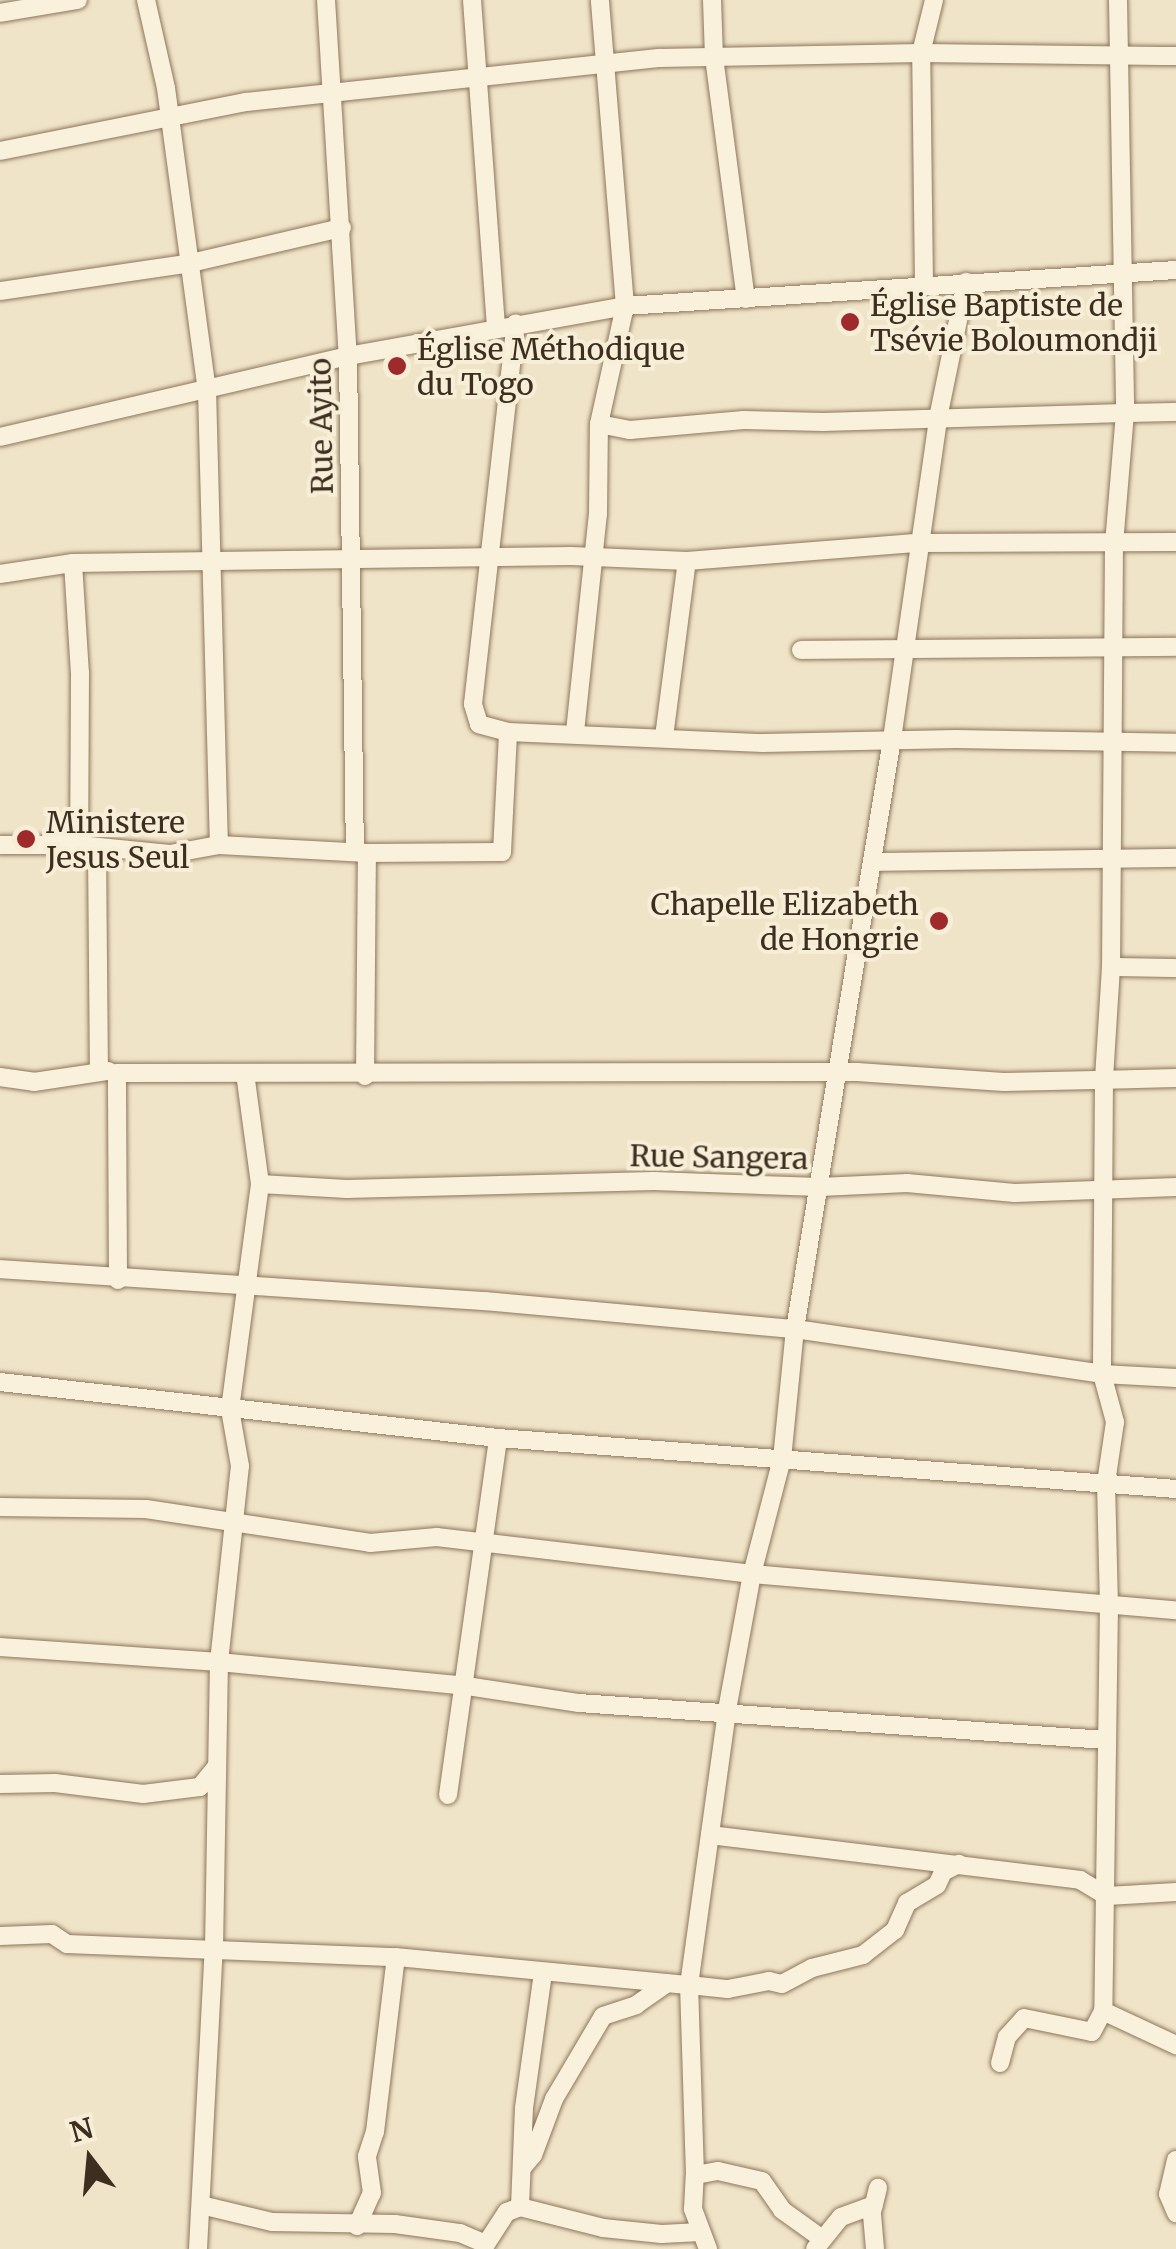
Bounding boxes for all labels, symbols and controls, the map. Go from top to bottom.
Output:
place label: Église Baptiste de Tsévie Boloumondji [870,287,1157,358]
marker: Église Baptiste de Tsévie Boloumondji [839,311,861,333]
place label: Église Méthodique du Togo [417,331,685,402]
marker: Église Méthodique du Togo [386,355,408,377]
street label: Rue Ayito [302,358,340,494]
place label: Ministere Jesus Seul [46,804,189,874]
marker: Ministere Jesus Seul [15,828,37,850]
place label: Chapelle Elizabeth de Hongrie [651,886,919,956]
marker: Chapelle Elizabeth de Hongrie [928,910,950,932]
street label: Rue Sangera [629,1137,809,1177]
north arrow [40,2109,140,2209]
text: N [66,2110,97,2151]

